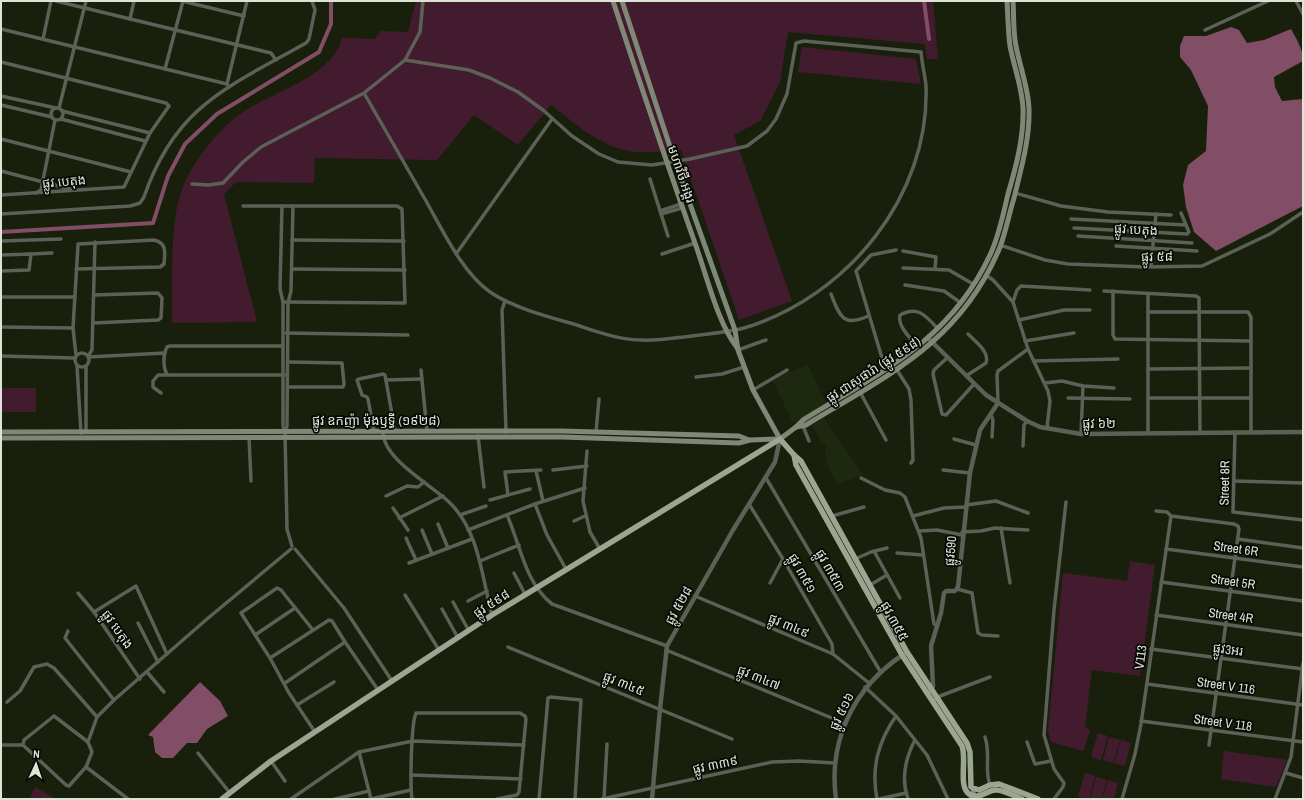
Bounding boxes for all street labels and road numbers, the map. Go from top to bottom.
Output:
street label: មហាវិថី អង្គរ [663,143,700,206]
street label: ផ្លូវ បេតុង [41,171,87,195]
street label: ផ្លូវ បេតុង [1113,220,1158,242]
street label: ផ្លូវ ៥៨ [1141,248,1173,268]
street label: ផ្លូវ ជាសុផារ៉ា (ផ្លូវ ៥៩៨) [823,332,926,409]
street label: ផ្លូវ ឧកញ៉ា ម៉ុងឫទ្ធី (១៩២៨) [312,412,441,432]
street label: ផ្លូវ ៦២ [1082,415,1116,435]
street label: Street 8R [1216,460,1233,506]
street label: ផ្លូវ590 [941,535,963,567]
street label: Street 6R [1212,537,1260,560]
street label: ផ្លូវ ៣៥៣ [809,546,849,596]
street label: ផ្លូវ ៣៥១ [782,550,821,598]
street label: Street 5R [1209,570,1257,593]
street label: ផ្លូវ ៥២៨ [661,583,698,629]
street label: ផ្លូវ ៥៩៨ [470,585,514,624]
street label: ផ្លូវ ៣៥៥ [874,598,912,646]
street label: Street 4R [1207,604,1255,627]
street label: ផ្លូវ បេតុង [96,606,137,654]
street label: ផ្លូវ ៣៤៩ [765,609,812,644]
street label: ផ្លូវ3អរ [1211,639,1244,663]
street label: V113 [1130,644,1151,670]
street label: ផ្លូវ ៣៤៧ [734,661,783,696]
street label: ផ្លូវ ៣៤៥ [600,667,647,702]
street label: Street V 116 [1196,673,1256,698]
street label: ផ្លូវ ៥១៦ [825,689,860,734]
street label: Street V 118 [1193,710,1253,735]
street label: ផ្លូវ ៣៣៩ [691,751,740,780]

